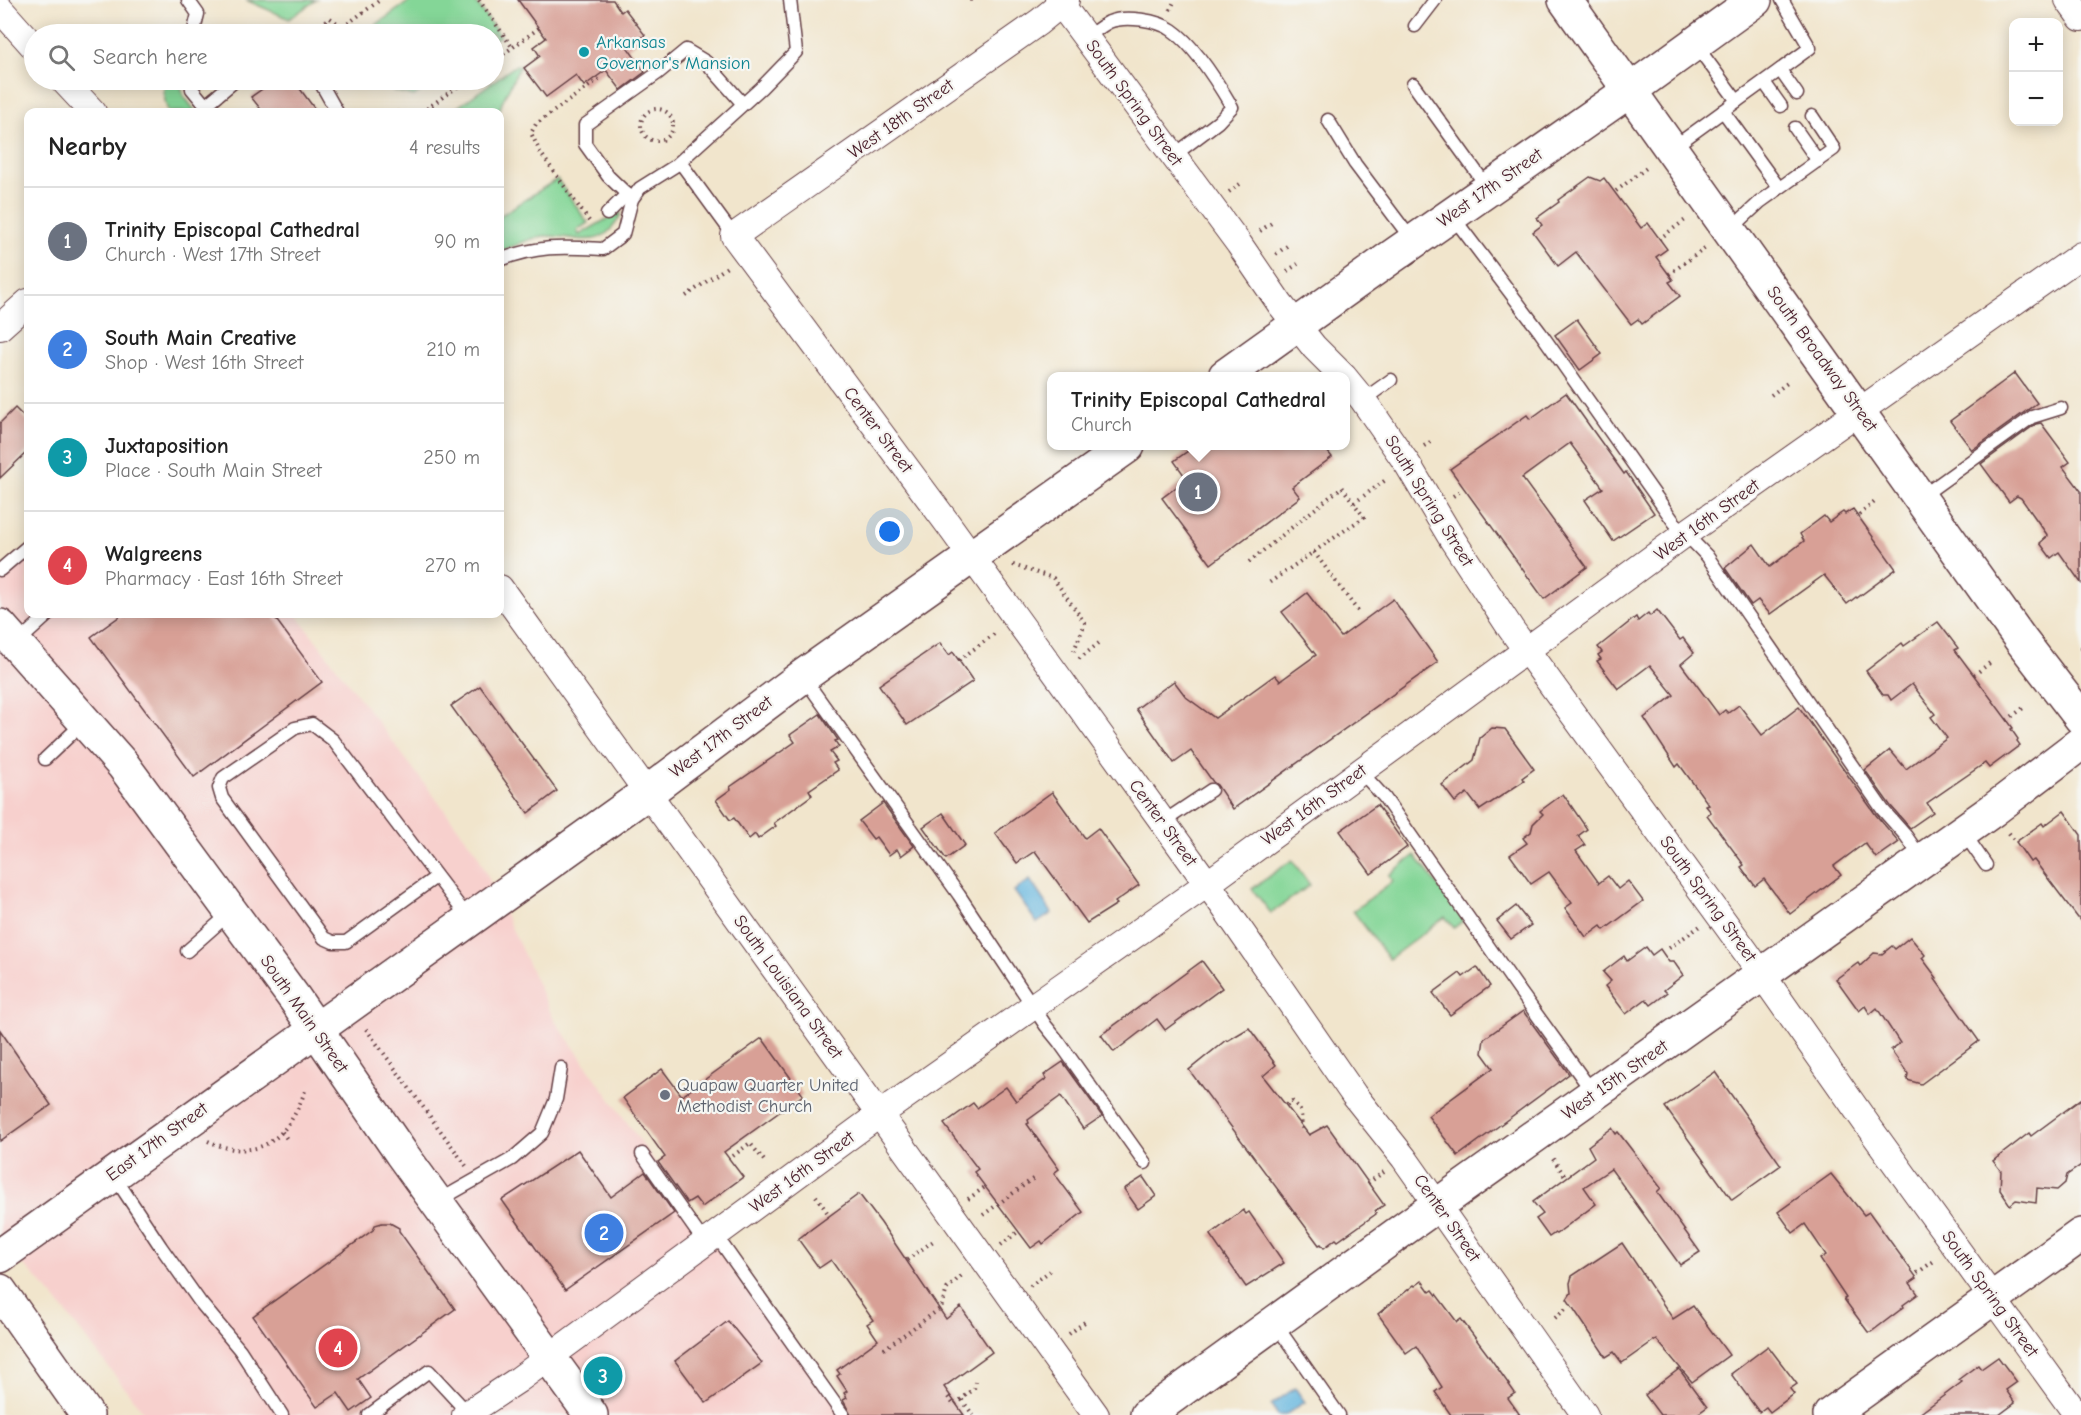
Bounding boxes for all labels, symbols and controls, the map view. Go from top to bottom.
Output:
map controls [2009,18,2063,126]
button: + [2009,18,2063,72]
search box [24,24,504,90]
place label: Arkansas Governor's Mansion [596,32,751,74]
street label: South Spring Street [1081,36,1187,171]
icon: search [45,41,78,74]
text: Search here [93,44,208,70]
marker: Arkansas Governor's Mansion [577,45,591,59]
button: − [2009,72,2063,126]
street label: West 18th Street [844,74,959,163]
text: Nearby [48,132,127,162]
text: 4 results [409,136,480,159]
street label: West 17th Street [1433,143,1547,232]
text: Trinity Episcopal Cathedral [105,217,360,243]
text: 1 [64,230,71,253]
text: 90 m [434,230,480,253]
text: Church · West 17th Street [105,243,320,266]
street label: South Broadway Street [1762,282,1882,437]
text: South Main Creative [105,325,296,351]
text: 2 [63,338,72,361]
text: 210 m [426,338,480,361]
text: Shop · West 16th Street [105,351,304,374]
popup [1047,372,1350,450]
street label: Center Street [839,383,918,478]
text: Trinity Episcopal Cathedral [1071,387,1326,413]
text: Church [1071,413,1132,436]
street label: South Spring Street [1380,432,1478,571]
text: Juxtaposition [105,433,229,459]
text: 3 [63,446,72,469]
text: 250 m [423,446,480,469]
text: Place · South Main Street [105,459,322,482]
pin: 1 [1178,470,1218,514]
street label: West 16th Street [1650,474,1764,565]
your location [875,517,904,546]
text: Walgreens [105,541,202,567]
text: 4 [63,554,72,577]
text: 270 m [425,554,480,577]
text: Pharmacy · East 16th Street [105,567,343,590]
street label: West 17th Street [665,691,777,783]
street label: West 16th Street [1257,759,1371,850]
street label: Center Street [1125,776,1202,871]
street label: South Spring Street [1655,832,1761,967]
street label: South Louisiana Street [729,911,848,1063]
street label: South Main Street [256,951,353,1078]
street label: West 15th Street [1558,1035,1673,1124]
place label: Quapaw Quarter United Methodist Church [677,1075,859,1117]
marker: Quapaw Quarter United Methodist Church [658,1088,672,1102]
street label: East 17th Street [102,1098,213,1186]
street label: West 16th Street [745,1126,859,1217]
street label: Center Street [1409,1170,1485,1266]
pin: 2 [584,1210,624,1256]
street label: South Spring Street [1937,1227,2043,1362]
pin: 4 [318,1326,358,1370]
pin: 3 [584,1354,622,1398]

